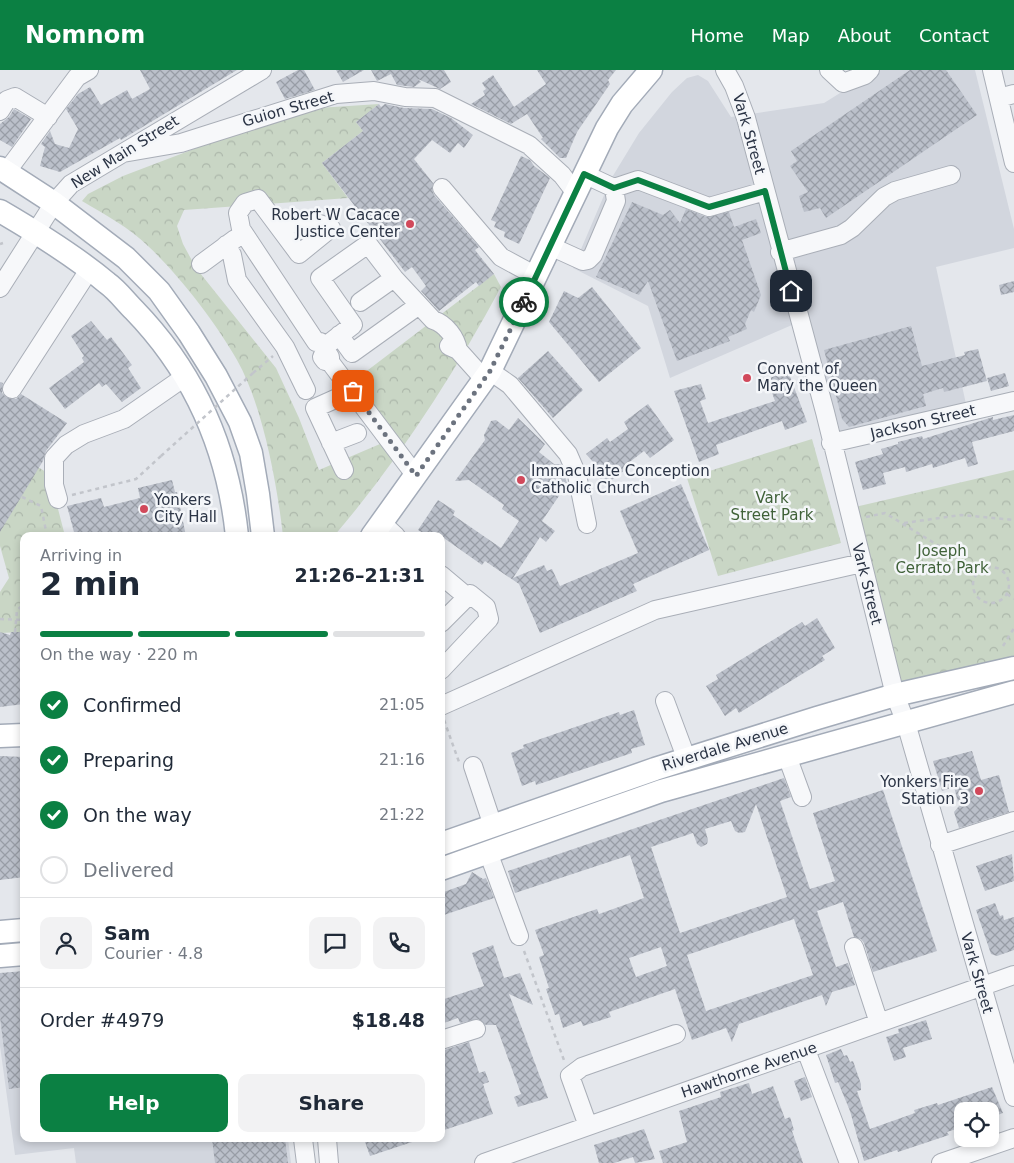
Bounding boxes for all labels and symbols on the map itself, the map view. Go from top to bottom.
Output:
street label: Guion Street [240,87,336,131]
street label: Vark Street [729,91,769,177]
street label: New Main Street [68,112,182,192]
place label: Robert W Cacace Justice Center [271,206,401,241]
marker: Robert W Cacace Justice Center [404,218,416,230]
pin [770,270,812,312]
courier [499,277,549,327]
place label: Convent of Mary the Queen [757,360,878,395]
pin [332,370,374,412]
marker: Convent of Mary the Queen [741,372,753,384]
street label: Jackson Street [868,401,977,443]
place label: Immaculate Conception Catholic Church [531,462,710,497]
marker: Immaculate Conception Catholic Church [515,474,527,486]
park label: Vark Street Park [731,489,814,524]
place label: Yonkers City Hall [153,491,217,526]
marker: Yonkers City Hall [138,503,150,515]
street label: Vark Street [848,541,886,627]
park label: Joseph Cerrato Park [895,542,989,577]
street label: Riverdale Avenue [660,719,790,775]
place label: Yonkers Fire Station 3 [879,773,969,808]
marker: Yonkers Fire Station 3 [973,785,985,797]
street label: Vark Street [957,930,997,1016]
street label: Hawthorne Avenue [679,1038,819,1102]

